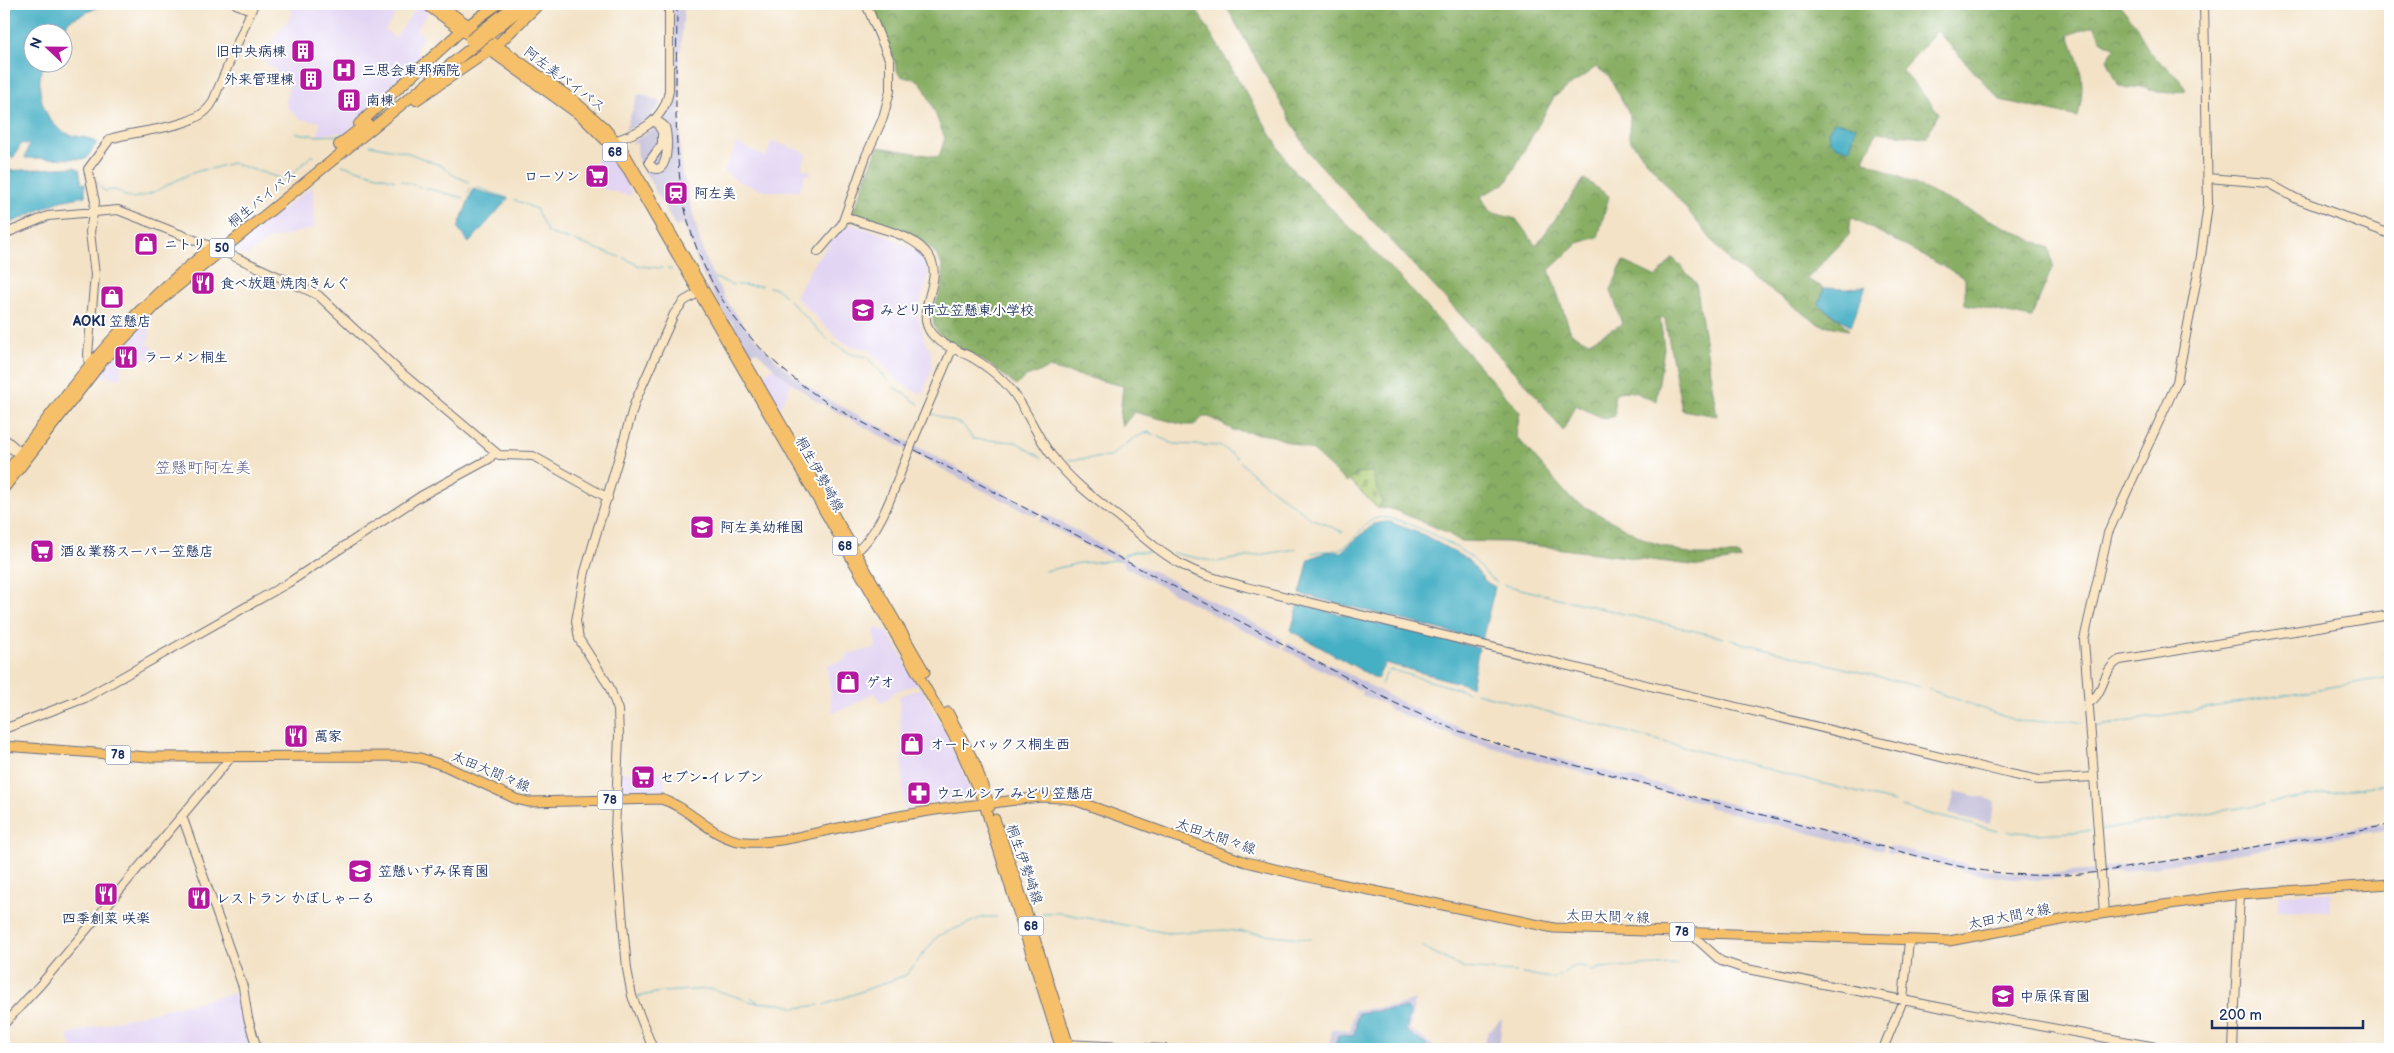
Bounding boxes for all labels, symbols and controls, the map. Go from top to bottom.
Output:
north arrow [22,22,72,72]
text: N [27,35,46,51]
building icon: 旧中央病棟 [290,38,316,64]
place label: 旧中央病棟 [216,43,287,60]
street label: 阿左美バイパス [521,43,609,116]
hospital icon: 三思会東邦病院 [331,57,357,83]
place label: 三思会東邦病院 [362,62,460,79]
building icon: 外来管理棟 [298,66,324,92]
place label: 外来管理棟 [224,71,295,88]
building icon: 南棟 [336,87,362,113]
place label: 南棟 [366,92,395,109]
road number: 68 [602,142,628,162]
supermarket icon: ローソン [584,163,610,189]
street label: 桐生バイパス [224,165,300,231]
place label: ローソン [524,168,580,185]
station icon: 阿左美 [663,180,689,206]
place label: 阿左美 [694,185,736,202]
shop icon: ニトリ [133,231,159,257]
place label: ニトリ [164,236,206,253]
road number: 50 [210,238,234,258]
restaurant icon: 食べ放題 焼肉きんぐ [190,270,216,296]
place label: 食べ放題 焼肉きんぐ [220,275,350,292]
shop icon: AOKI 笠懸店 [99,284,125,310]
school or university icon: みどり市立笠懸東小学校 [850,297,876,323]
place label: みどり市立笠懸東小学校 [880,302,1034,319]
place label: AOKI 笠懸店 [72,313,151,330]
restaurant icon: ラーメン桐生 [113,344,139,370]
place label: ラーメン桐生 [144,349,228,366]
street label: 桐生伊勢崎線 [792,433,847,515]
district label: 笠懸町阿左美 [155,459,251,478]
school or university icon: 阿左美幼稚園 [689,514,715,540]
place label: 阿左美幼稚園 [720,519,804,536]
road number: 68 [832,536,858,556]
supermarket icon: 酒＆業務スーパー笠懸店 [29,538,55,564]
place label: 酒＆業務スーパー笠懸店 [60,543,213,560]
shop icon: ゲオ [835,669,861,695]
place label: ゲオ [866,674,894,691]
restaurant icon: 萬家 [283,723,309,749]
place label: 萬家 [314,728,342,745]
shop icon: オートバックス桐生西 [899,731,925,757]
place label: オートバックス桐生西 [930,736,1070,753]
road number: 78 [106,746,130,764]
street label: 太田大間々線 [449,747,533,796]
supermarket icon: セブン-イレブン [630,764,656,790]
place label: セブン-イレブン [660,769,764,786]
pharmacy icon: ウエルシア みどり笠懸店 [906,780,932,806]
place label: ウエルシア みどり笠懸店 [936,785,1094,802]
road number: 78 [598,790,622,810]
street label: 太田大間々線 [1173,815,1258,858]
street label: 桐生伊勢崎線 [1003,822,1046,907]
school or university icon: 笠懸いずみ保育園 [347,858,373,884]
place label: 笠懸いずみ保育園 [378,863,489,880]
restaurant icon: 四季創菜 咲楽 [93,881,119,907]
restaurant icon: レストラン かぼしゃーる [186,885,212,911]
place label: レストラン かぼしゃーる [216,890,375,907]
street label: 太田大間々線 [1966,900,2052,933]
street label: 太田大間々線 [1566,907,1650,926]
place label: 四季創菜 咲楽 [62,910,150,927]
road number: 68 [1018,916,1044,936]
road number: 78 [1670,922,1694,942]
school or university icon: 中原保育園 [1990,983,2016,1009]
place label: 中原保育園 [2020,988,2090,1005]
scale bar [2212,998,2363,1030]
text: 200 m [2219,1006,2262,1025]

